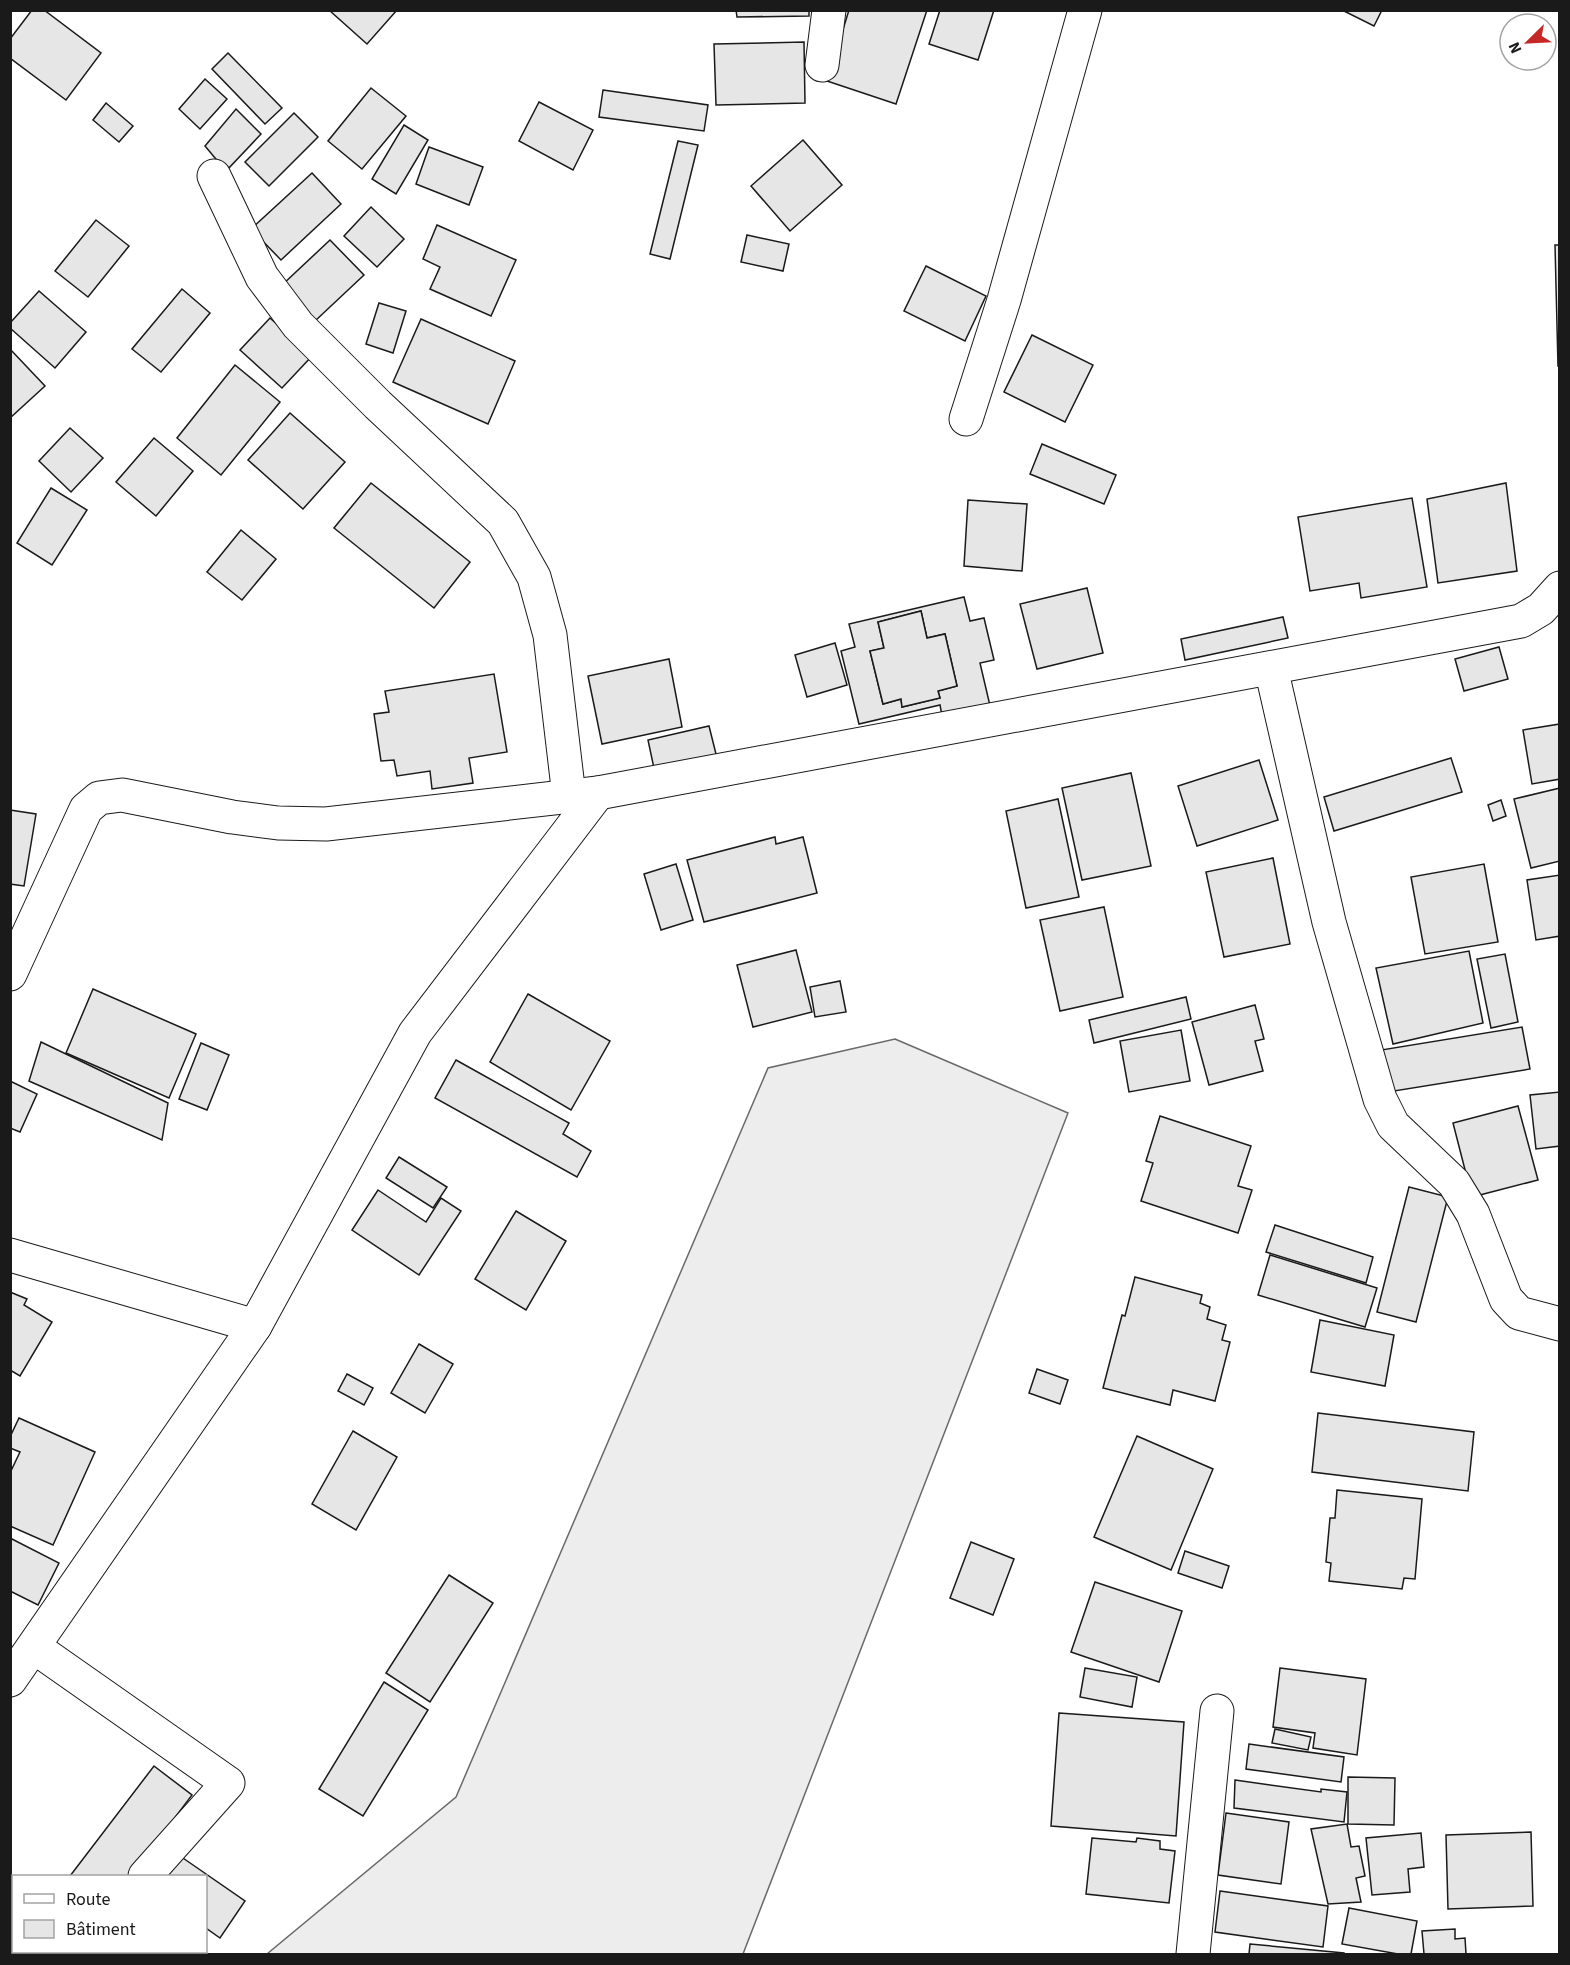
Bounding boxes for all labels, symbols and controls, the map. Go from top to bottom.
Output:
north arrow [1498,12,1558,72]
text: N [1503,38,1527,57]
legend [12,1875,207,1953]
text: Route [66,1887,110,1912]
text: Bâtiment [66,1917,136,1942]

